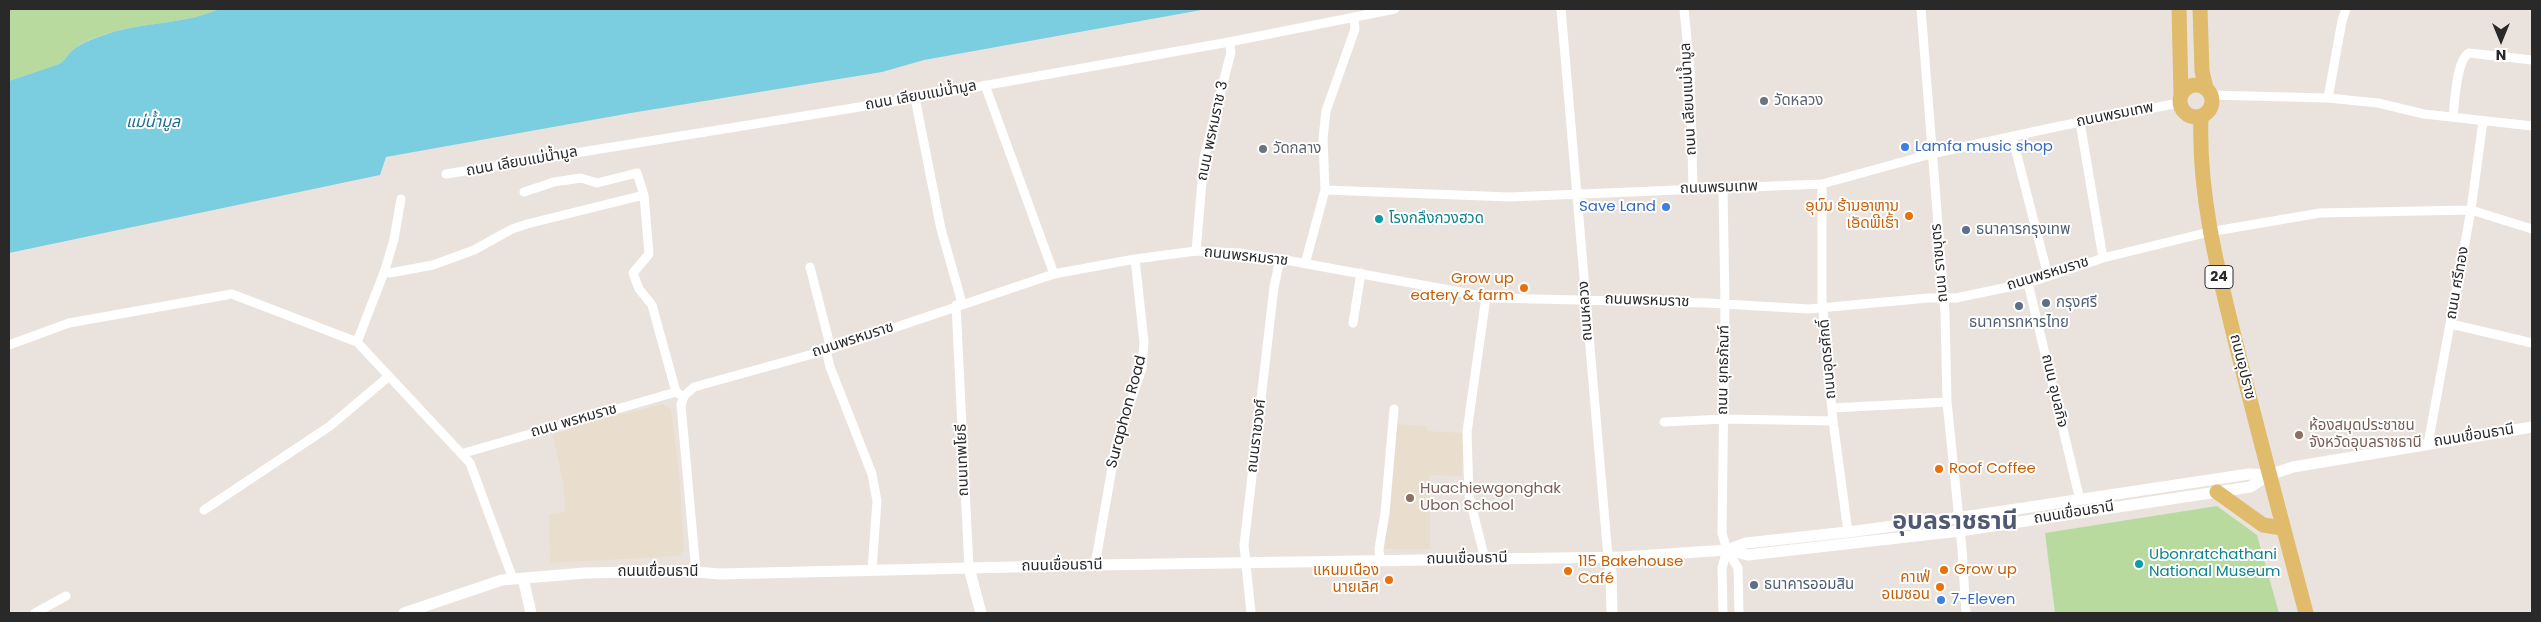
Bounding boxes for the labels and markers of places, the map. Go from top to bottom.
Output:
place label: วัดหลวง [1774,92,1823,110]
marker: วัดหลวง [1758,95,1770,107]
place label: Lamfa music shop [1915,138,2053,156]
place label: วัดกลาง [1273,140,1321,158]
marker: Lamfa music shop [1899,141,1911,153]
marker: วัดกลาง [1257,143,1269,155]
place label: Save Land [1579,198,1656,216]
place label: ອຸບົນ ຮ້ານອາຫານ ເອັດພີເຮົ້າ [1805,198,1899,233]
marker: Save Land [1660,201,1672,213]
place label: โรงกลึงกวงฮวด [1389,210,1484,228]
marker: ອຸບົນ ຮ້ານອາຫານ ເອັດພີເຮົ້າ [1903,210,1915,222]
marker: โรงกลึงกวงฮวด [1373,213,1385,225]
place label: ธนาคารกรุงเทพ [1976,221,2070,239]
marker: ธนาคารกรุงเทพ [1960,224,1972,236]
place label: Grow up eatery & farm [1411,270,1514,305]
marker: Grow up eatery & farm [1518,282,1530,294]
place label: กรุงศรี [2056,294,2097,312]
marker: กรุงศรี [2040,297,2052,309]
marker: ธนาคารทหารไทย [2013,300,2025,312]
place label: ธนาคารทหารไทย [1969,314,2069,332]
place label: ห้องสมุดประชาชน จังหวัดอุบลราชธานี [2309,417,2422,452]
marker: ห้องสมุดประชาชน จังหวัดอุบลราชธานี [2293,429,2305,441]
place label: Roof Coffee [1949,460,2036,478]
marker: Roof Coffee [1933,463,1945,475]
place label: Huachiewgonghak Ubon School [1420,480,1561,515]
marker: Huachiewgonghak Ubon School [1404,492,1416,504]
place label: Ubonratchathani National Museum [2149,546,2281,581]
place label: 115 Bakehouse Café [1578,553,1683,588]
marker: Ubonratchathani National Museum [2133,558,2145,570]
place label: Grow up [1954,561,2017,579]
place label: แหนมเนือง นายเลิศ [1313,562,1379,597]
marker: Grow up [1938,564,1950,576]
marker: 115 Bakehouse Café [1562,565,1574,577]
place label: คาเฟ่ อเมซอน [1882,569,1930,604]
marker: แหนมเนือง นายเลิศ [1383,574,1395,586]
place label: ธนาคารออมสิน [1764,576,1854,594]
marker: ธนาคารออมสิน [1748,579,1760,591]
marker: คาเฟ่ อเมซอน [1934,581,1946,593]
place label: 7-Eleven [1951,591,2015,609]
marker: 7-Eleven [1935,594,1947,606]

